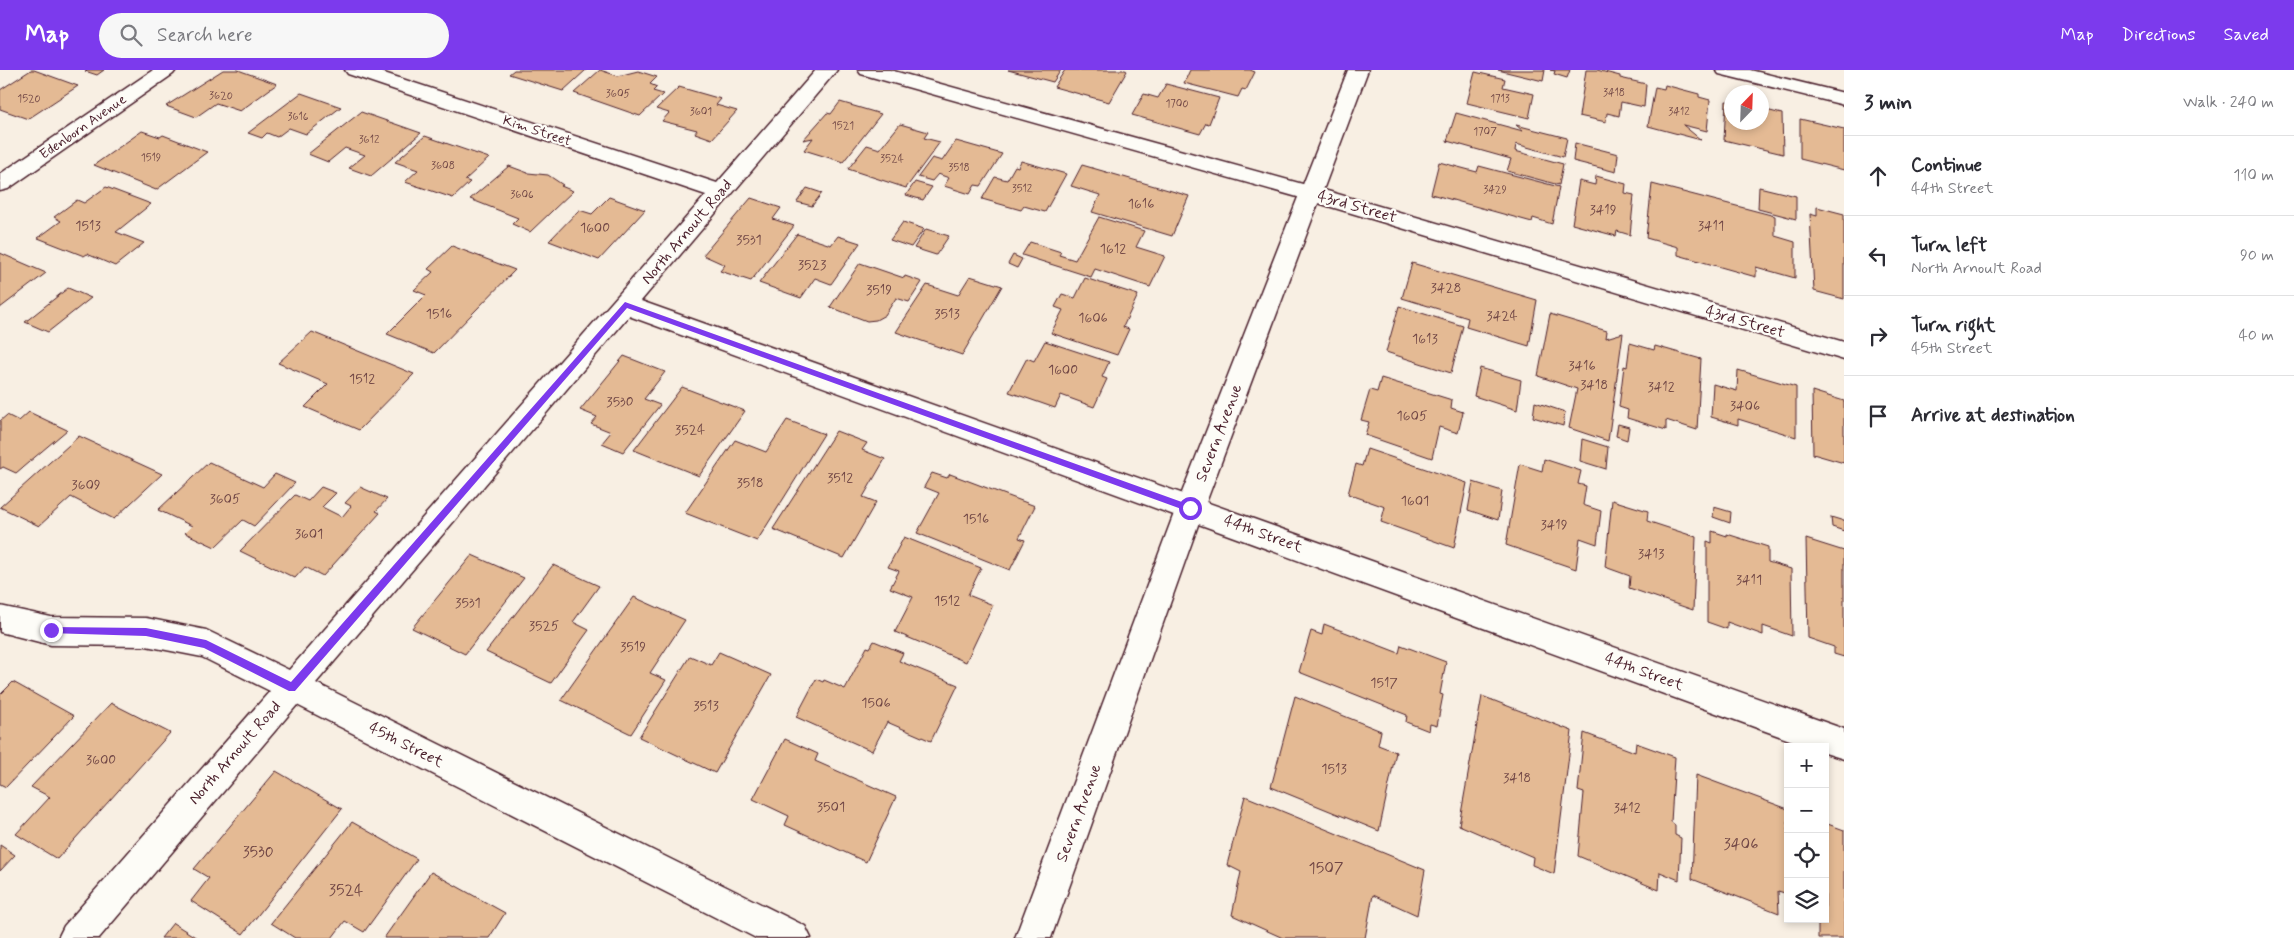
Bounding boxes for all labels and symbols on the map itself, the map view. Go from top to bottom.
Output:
north arrow [1724,85,1769,130]
house number: 3418 [1603,86,1625,100]
house number: 3605 [606,87,631,101]
house number: 3620 [209,89,233,103]
street label: Edenborn Avenue [36,90,130,164]
house number: 1520 [17,92,41,106]
house number: 1713 [1490,92,1510,106]
house number: 1700 [1165,97,1189,111]
house number: 3601 [690,105,712,119]
house number: 3412 [1668,105,1690,119]
house number: 3616 [288,110,309,124]
street label: Kim Street [500,111,574,151]
house number: 1521 [832,119,854,133]
house number: 1707 [1473,125,1497,139]
house number: 3612 [359,133,380,147]
house number: 1519 [141,151,161,165]
house number: 3524 [880,152,904,166]
house number: 3608 [431,159,455,173]
house number: 3518 [948,161,970,175]
street label: North Arnoult Road [637,175,737,289]
house number: 3512 [1012,182,1033,196]
house number: 3429 [1483,183,1507,197]
street label: 43rd Street [1315,186,1399,228]
house number: 3606 [510,188,534,202]
house number: 1616 [1128,195,1154,213]
house number: 3419 [1589,201,1617,219]
house number: 1513 [75,217,101,235]
house number: 3411 [1698,217,1724,235]
house number: 1600 [580,219,610,237]
house number: 3531 [736,231,762,249]
house number: 1612 [1100,240,1126,258]
house number: 3523 [798,256,826,274]
house number: 3428 [1430,279,1462,297]
house number: 3519 [866,281,892,299]
street label: 43rd Street [1703,301,1787,343]
house number: 1516 [426,305,452,323]
house number: 3513 [934,305,960,323]
house number: 3424 [1486,307,1518,325]
house number: 1606 [1078,309,1108,327]
house number: 1613 [1412,330,1438,348]
house number: 3416 [1568,357,1596,375]
house number: 1600 [1048,361,1078,379]
house number: 1512 [349,370,375,388]
house number: 3418 [1580,376,1608,394]
house number: 3412 [1647,378,1675,396]
street label: Severn Avenue [1191,381,1247,485]
house number: 3530 [606,393,634,411]
house number: 3406 [1730,397,1760,415]
house number: 1605 [1397,407,1427,425]
house number: 3524 [675,421,705,439]
house number: 3512 [827,469,853,487]
house number: 3518 [736,474,764,492]
house number: 3609 [71,476,101,494]
house number: 3605 [210,490,240,508]
house number: 1601 [1401,492,1429,510]
route start [1179,497,1202,520]
house number: 1516 [963,510,989,528]
street label: 44th Street [1221,510,1306,558]
house number: 3419 [1540,516,1568,534]
house number: 3601 [295,525,323,543]
house number: 3413 [1638,545,1664,563]
house number: 3411 [1736,571,1762,589]
house number: 1512 [934,592,960,610]
house number: 3531 [455,594,481,612]
house number: 3525 [529,617,559,635]
route end [40,619,63,642]
house number: 3519 [620,638,646,656]
street label: 44th Street [1602,648,1687,696]
house number: 1517 [1370,674,1398,692]
house number: 1506 [861,694,891,712]
street label: North Arnoult Road [184,697,286,809]
house number: 3513 [693,697,719,715]
street label: 45th Street [365,717,448,773]
house number: 3600 [86,751,116,769]
street label: Severn Avenue [1051,760,1107,865]
house number: 1513 [1321,760,1347,778]
house number: 3418 [1503,769,1531,787]
house number: 3501 [817,798,845,816]
house number: 3412 [1613,799,1641,817]
house number: 3406 [1724,834,1758,855]
house number: 3530 [242,842,274,863]
house number: 1507 [1308,858,1344,879]
house number: 3524 [329,880,363,901]

